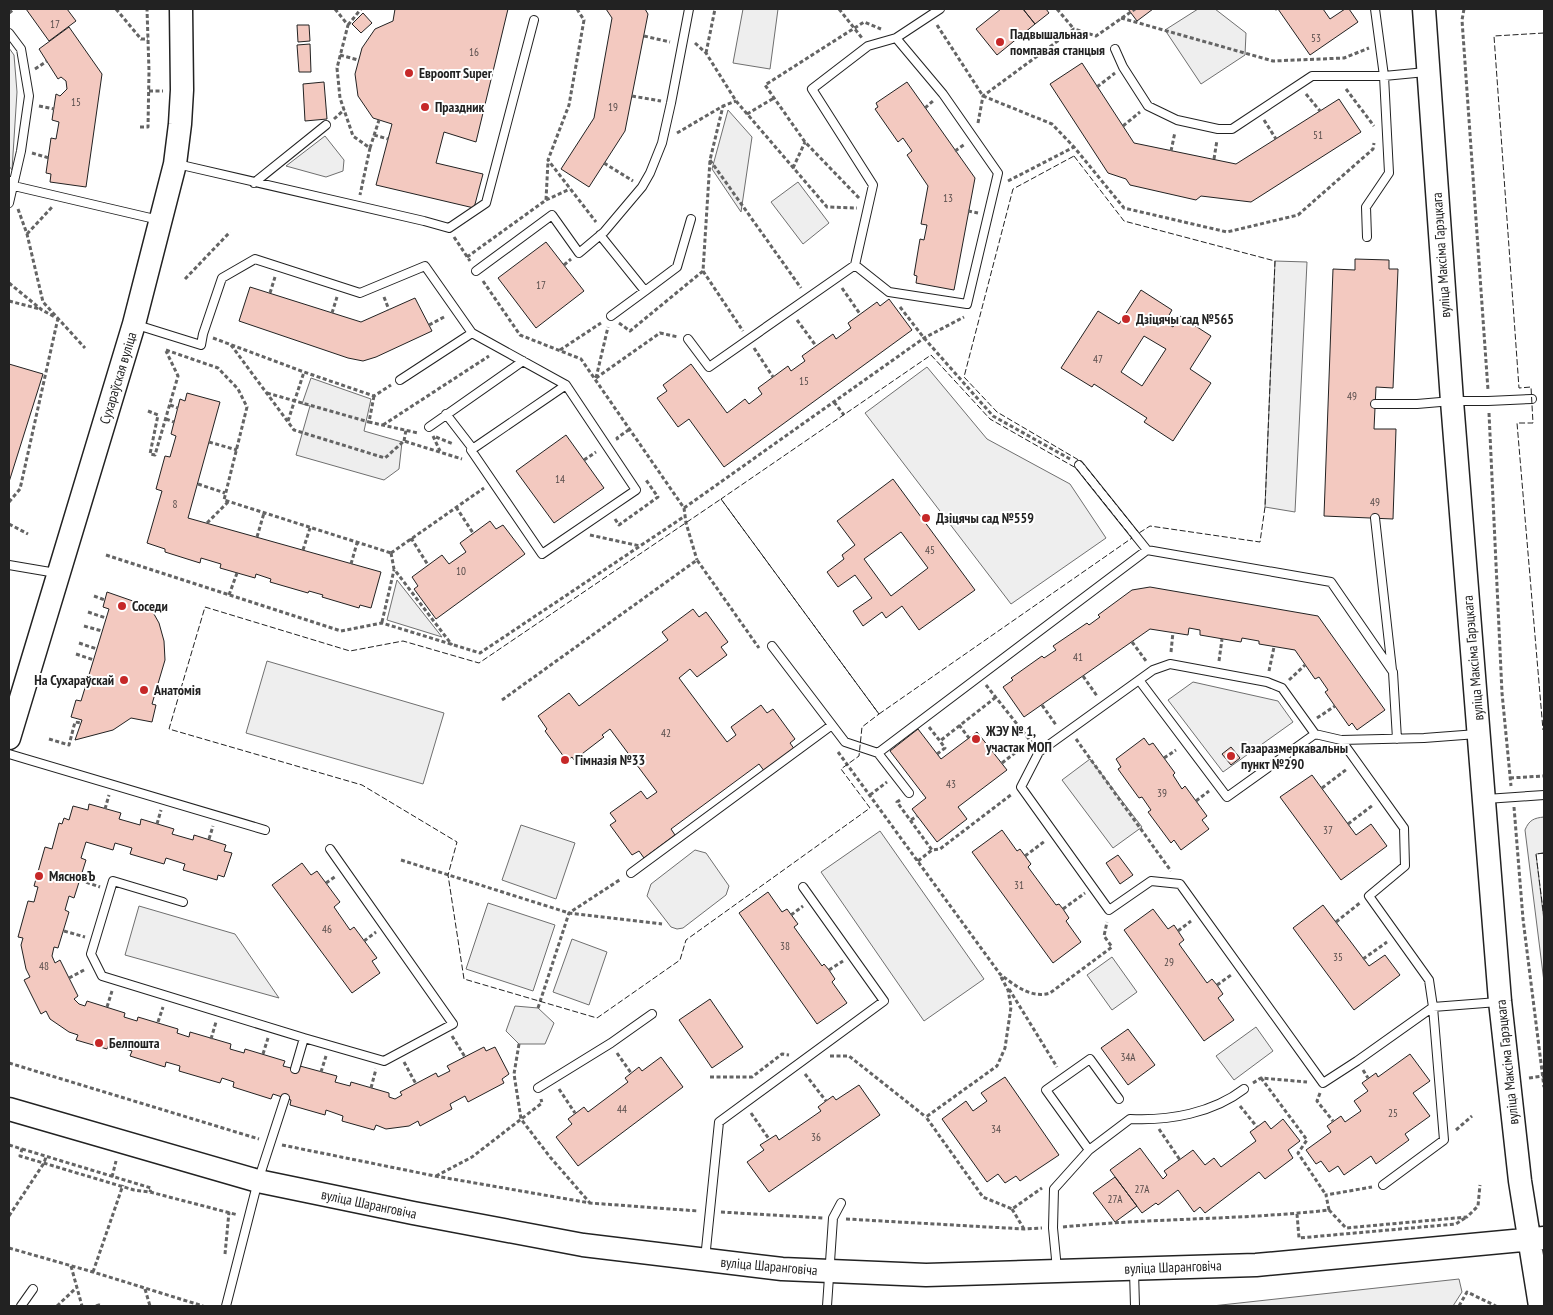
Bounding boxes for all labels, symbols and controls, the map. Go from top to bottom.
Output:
house number: 17 [50,17,60,31]
place label: Падвышальная помпавая станцыя [1010,25,1105,59]
house number: 53 [1311,31,1321,45]
marker: Падвышальная помпавая станцыя [994,36,1006,48]
house number: 16 [469,45,479,59]
place label: Евроопт Super [419,64,493,82]
marker: Евроопт Super [403,67,415,79]
house number: 15 [71,95,81,109]
place label: Праздник [435,98,485,116]
house number: 19 [608,100,618,114]
marker: Праздник [419,101,431,113]
house number: 51 [1313,128,1323,142]
house number: 13 [943,191,953,205]
street label: вуліца Максіма Гарэцкага [1428,192,1454,318]
house number: 17 [536,278,546,292]
place label: Дзіцячы сад №565 [1136,310,1234,328]
marker: Дзіцячы сад №565 [1120,313,1132,325]
street label: Сухараўская вуліца [95,330,141,426]
house number: 47 [1093,352,1103,366]
house number: 15 [799,374,809,388]
house number: 49 [1347,389,1357,403]
house number: 14 [555,472,565,486]
house number: 49 [1370,495,1380,509]
house number: 8 [173,497,178,511]
place label: Дзіцячы сад №559 [936,509,1034,527]
marker: Дзіцячы сад №559 [920,512,932,524]
house number: 45 [925,543,935,557]
house number: 10 [456,564,466,578]
street label: вуліца Максіма Гарэцкага [1459,595,1487,721]
place label: Соседи [132,597,168,615]
marker: Соседи [116,600,128,612]
house number: 41 [1073,650,1083,664]
place label: На Сухараўскай [34,671,114,689]
marker: На Сухараўскай [118,674,130,686]
place label: Анатомія [153,681,201,699]
marker: Анатомія [138,684,150,696]
place label: ЖЭУ № 1, участак МОП [985,722,1052,756]
house number: 42 [661,726,671,740]
marker: ЖЭУ № 1, участак МОП [970,733,982,745]
place label: Газаразмеркавальны пункт №290 [1241,739,1348,773]
marker: Газаразмеркавальны пункт №290 [1225,750,1237,762]
place label: Гімназія №33 [575,751,645,769]
marker: Гімназія №33 [559,754,571,766]
house number: 43 [946,777,956,791]
house number: 39 [1157,786,1167,800]
house number: 37 [1323,823,1333,837]
place label: МясновЪ [49,867,95,885]
marker: МясновЪ [33,870,45,882]
house number: 31 [1014,878,1024,892]
house number: 46 [322,922,332,936]
house number: 38 [780,939,790,953]
house number: 35 [1333,950,1343,964]
house number: 29 [1164,955,1174,969]
house number: 48 [39,959,49,973]
street label: вуліца Максіма Гарэцкага [1491,999,1523,1125]
place label: Белпошта [109,1034,160,1052]
marker: Белпошта [93,1037,105,1049]
house number: 34А [1120,1050,1136,1064]
house number: 44 [617,1102,627,1116]
house number: 25 [1388,1106,1398,1120]
house number: 34 [991,1122,1001,1136]
house number: 36 [811,1130,821,1144]
house number: 27А [1134,1182,1150,1196]
street label: вуліца Шаранговіча [320,1185,418,1223]
house number: 27А [1107,1192,1123,1206]
street label: вуліца Шаранговіча [720,1253,818,1279]
street label: вуліца Шаранговіча [1124,1256,1222,1278]

